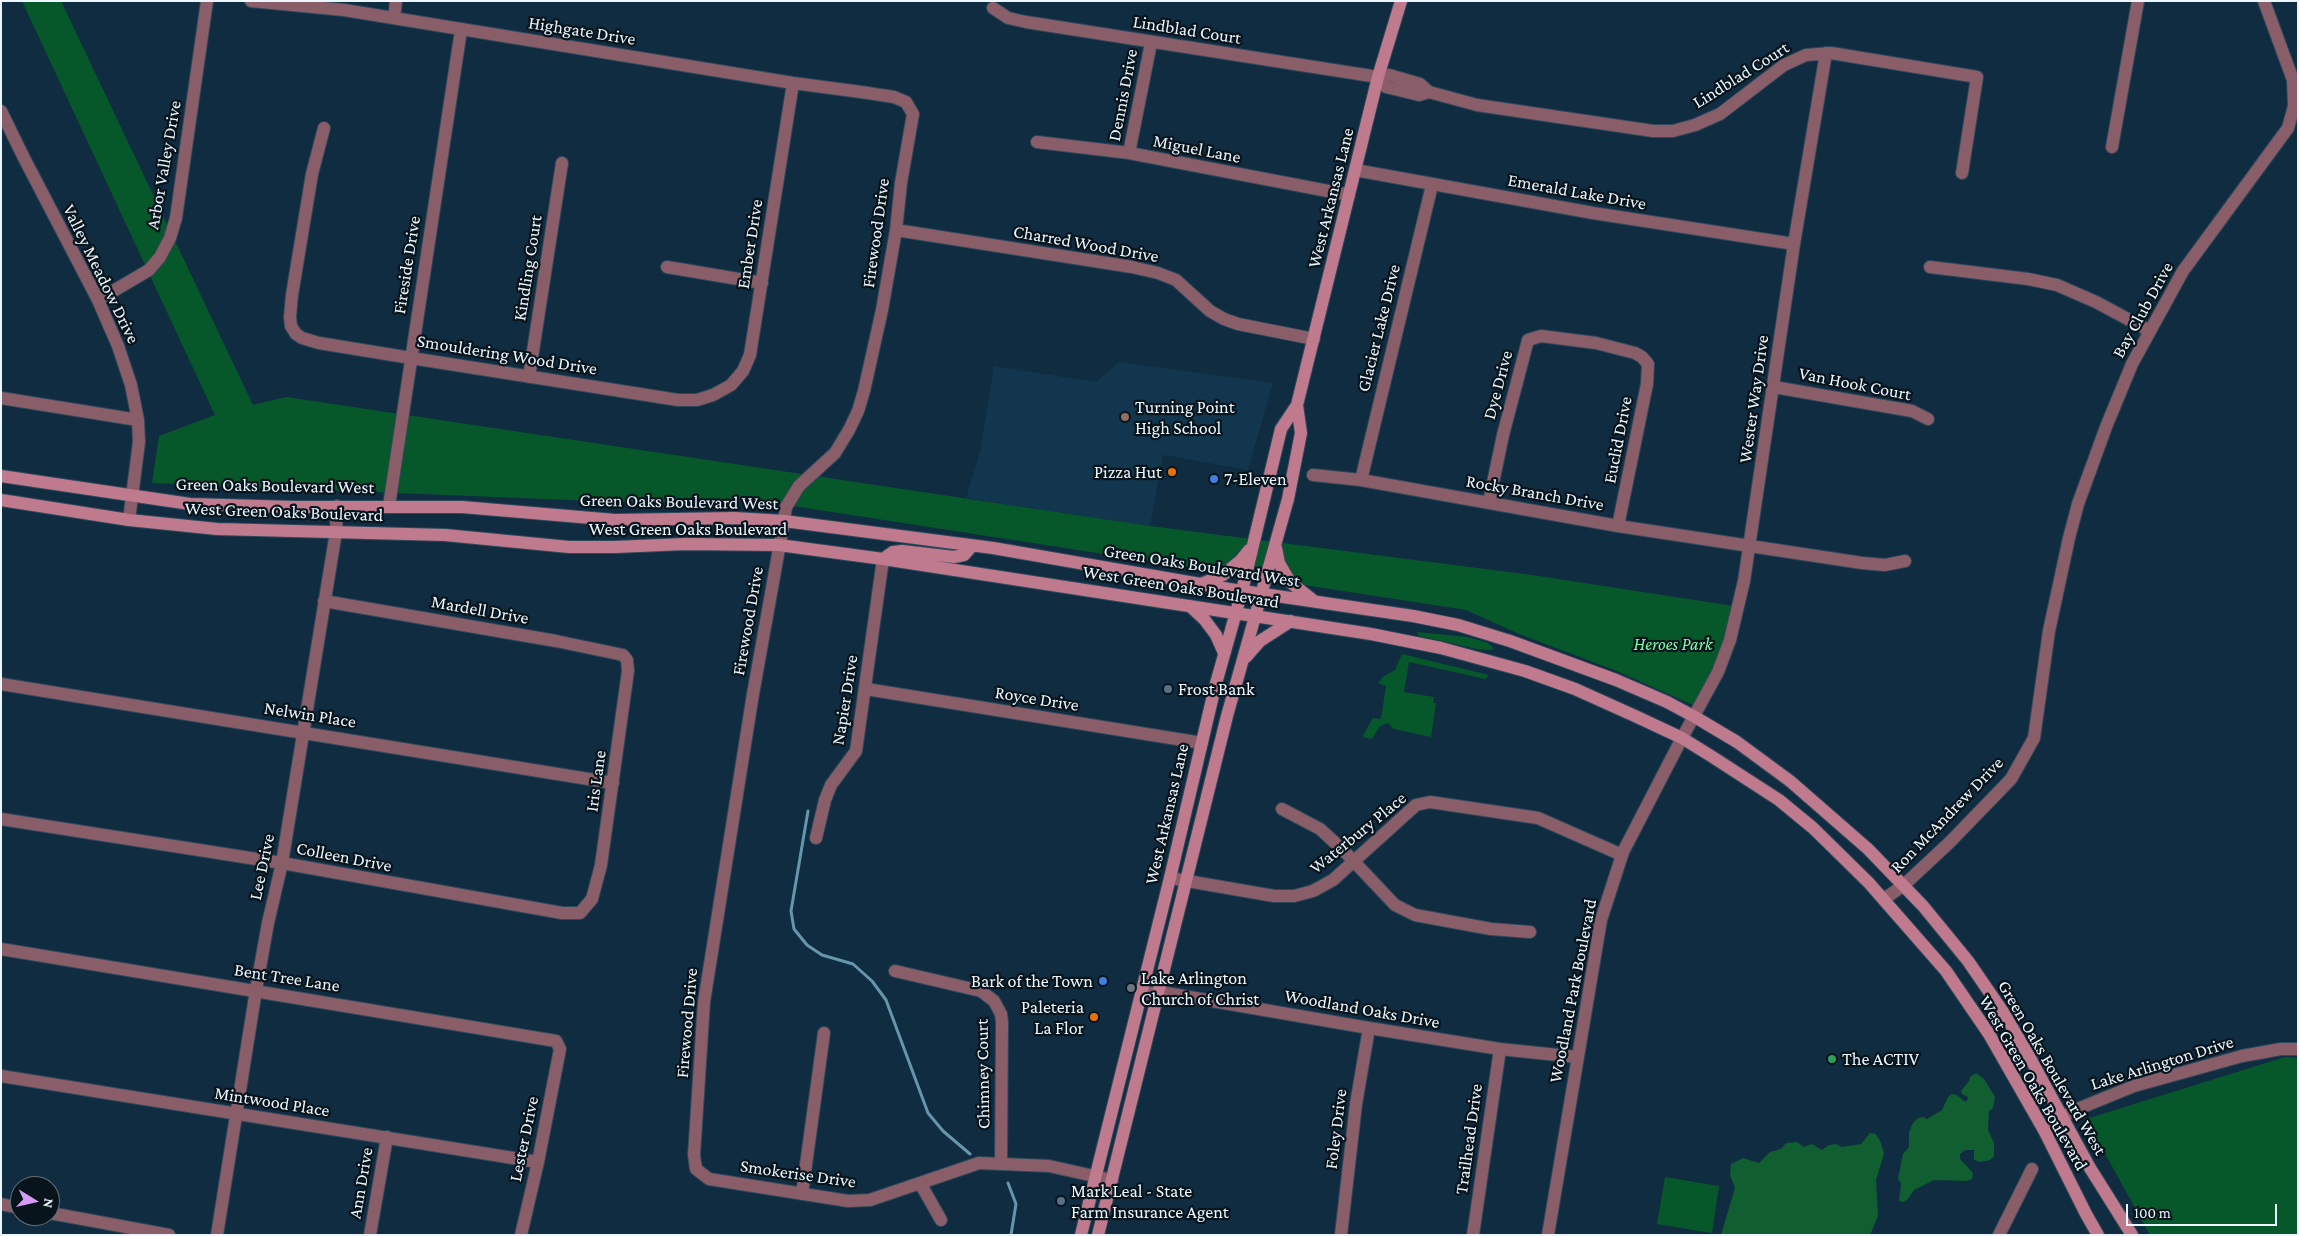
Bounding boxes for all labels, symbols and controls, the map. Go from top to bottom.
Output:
street label: Lindblad Court [1131,11,1243,49]
street label: Highgate Drive [527,12,637,50]
street label: Lindblad Court [1689,37,1793,113]
street label: Dennis Drive [1103,47,1143,143]
street label: Arbor Valley Drive [142,99,186,231]
street label: West Arkansas Lane [1303,126,1359,270]
street label: Miguel Lane [1151,130,1243,168]
street label: Emerald Lake Drive [1506,169,1648,215]
street label: Firewood Drive [858,177,894,289]
street label: Ember Drive [732,198,768,290]
street label: Valley Meadow Drive [58,201,144,347]
street label: Fireside Drive [389,214,425,316]
street label: Kindling Court [509,214,547,322]
street label: Charred Wood Drive [1012,221,1160,267]
street label: Bay Club Drive [2108,258,2178,362]
street label: Glacier Lake Drive [1353,262,1405,394]
street label: Smouldering Wood Drive [415,330,599,380]
street label: Wester Way Drive [1734,334,1774,464]
street label: Dye Drive [1478,348,1518,422]
street label: Van Hook Court [1797,363,1913,405]
street label: Euclid Drive [1599,395,1637,485]
place label: Turning Point High School [1135,396,1235,438]
marker: Turning Point High School [1119,411,1131,423]
place label: Pizza Hut [1094,461,1162,483]
marker: Pizza Hut [1166,466,1178,478]
place label: 7-Eleven [1224,468,1287,490]
street label: Rocky Branch Drive [1464,470,1606,516]
street label: Green Oaks Boulevard West [176,473,374,499]
marker: 7-Eleven [1208,473,1220,485]
street label: Green Oaks Boulevard West [580,489,778,515]
street label: West Green Oaks Boulevard [184,498,384,526]
street label: West Green Oaks Boulevard [589,518,787,540]
street label: Green Oaks Boulevard West [1102,540,1302,592]
street label: West Green Oaks Boulevard [1081,561,1281,613]
street label: Firewood Drive [728,565,768,677]
street label: Mardell Drive [430,591,530,629]
park label: Heroes Park [1633,633,1713,655]
street label: Napier Drive [827,653,863,747]
place label: Frost Bank [1178,678,1255,700]
street label: Royce Drive [994,682,1080,716]
marker: Frost Bank [1162,683,1174,695]
street label: Nelwin Place [262,697,358,733]
street label: West Arkansas Lane [1140,742,1194,886]
street label: Iris Lane [581,749,611,813]
street label: Ron McAndrew Drive [1886,752,2008,878]
street label: Waterbury Place [1305,787,1411,879]
street label: Lee Drive [244,832,280,902]
street label: Colleen Drive [294,837,394,877]
street label: Woodland Park Boulevard [1545,897,1601,1085]
street label: Bent Tree Lane [233,959,341,997]
street label: Firewood Drive [671,967,703,1079]
place label: Lake Arlington Church of Christ [1141,967,1259,1010]
place label: Bark of the Town [971,970,1093,992]
marker: Bark of the Town [1097,975,1109,987]
street label: Green Oaks Boulevard West [1993,977,2111,1159]
marker: Lake Arlington Church of Christ [1125,982,1137,994]
street label: Woodland Oaks Drive [1283,985,1441,1033]
street label: West Green Oaks Boulevard [1974,992,2092,1174]
place label: Paleteria La Flor [1021,996,1084,1038]
marker: Paleteria La Flor [1088,1011,1100,1023]
street label: Chimney Court [971,1019,995,1129]
street label: Lake Arlington Drive [2088,1031,2236,1095]
place label: The ACTIV [1842,1048,1919,1070]
marker: The ACTIV [1826,1053,1838,1065]
street label: Mintwood Place [213,1082,331,1122]
street label: Trailhead Drive [1451,1082,1487,1196]
street label: Foley Drive [1320,1088,1352,1170]
street label: Lester Drive [504,1094,544,1184]
street label: Ann Drive [344,1146,378,1220]
street label: Smokerise Drive [739,1155,857,1193]
north arrow [10,1176,60,1226]
place label: Mark Leal - State Farm Insurance Agent [1071,1180,1229,1222]
scale bar [2129,1194,2280,1226]
marker: Mark Leal - State Farm Insurance Agent [1055,1195,1067,1207]
text: N [40,1197,57,1209]
text: 100 m [2134,1205,2171,1221]

